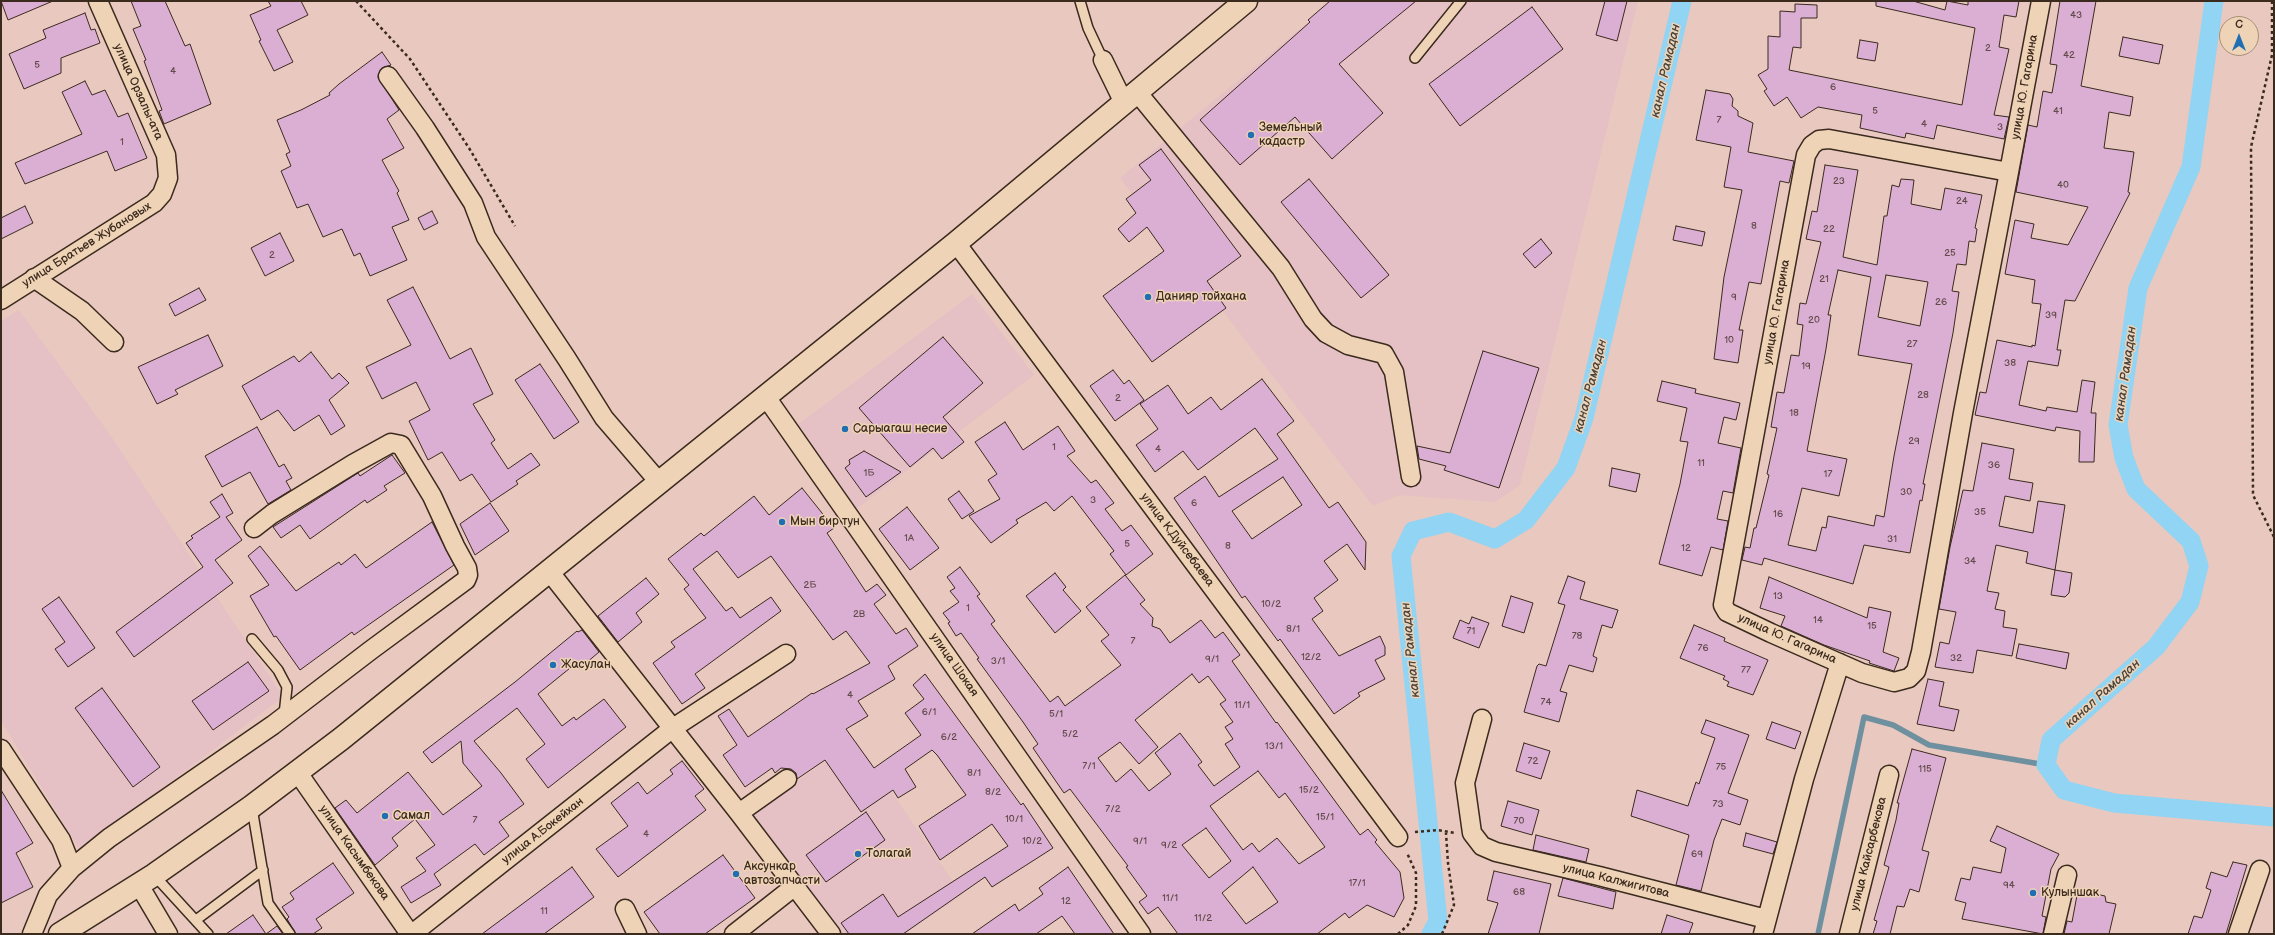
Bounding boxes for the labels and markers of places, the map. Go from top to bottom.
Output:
place label: Земельный кадастр [1259,121,1322,149]
marker: Земельный кадастр [1246,130,1256,140]
place label: Данияр тойхана [1156,290,1246,304]
marker: Данияр тойхана [1143,292,1153,302]
place label: Сарыагаш несие [853,422,947,436]
marker: Сарыагаш несие [840,424,850,434]
place label: Мын бир тун [790,515,860,529]
marker: Мын бир тун [777,517,787,527]
place label: Жасулан [561,658,611,672]
marker: Жасулан [548,660,558,670]
place label: Самал [393,809,430,823]
marker: Самал [380,811,390,821]
place label: Толагай [866,847,911,861]
marker: Толагай [853,849,863,859]
place label: Аксункар автозапчасти [744,860,820,888]
marker: Аксункар автозапчасти [731,869,741,879]
place label: Кулыншак [2041,886,2099,900]
marker: Кулыншак [2028,888,2038,898]

